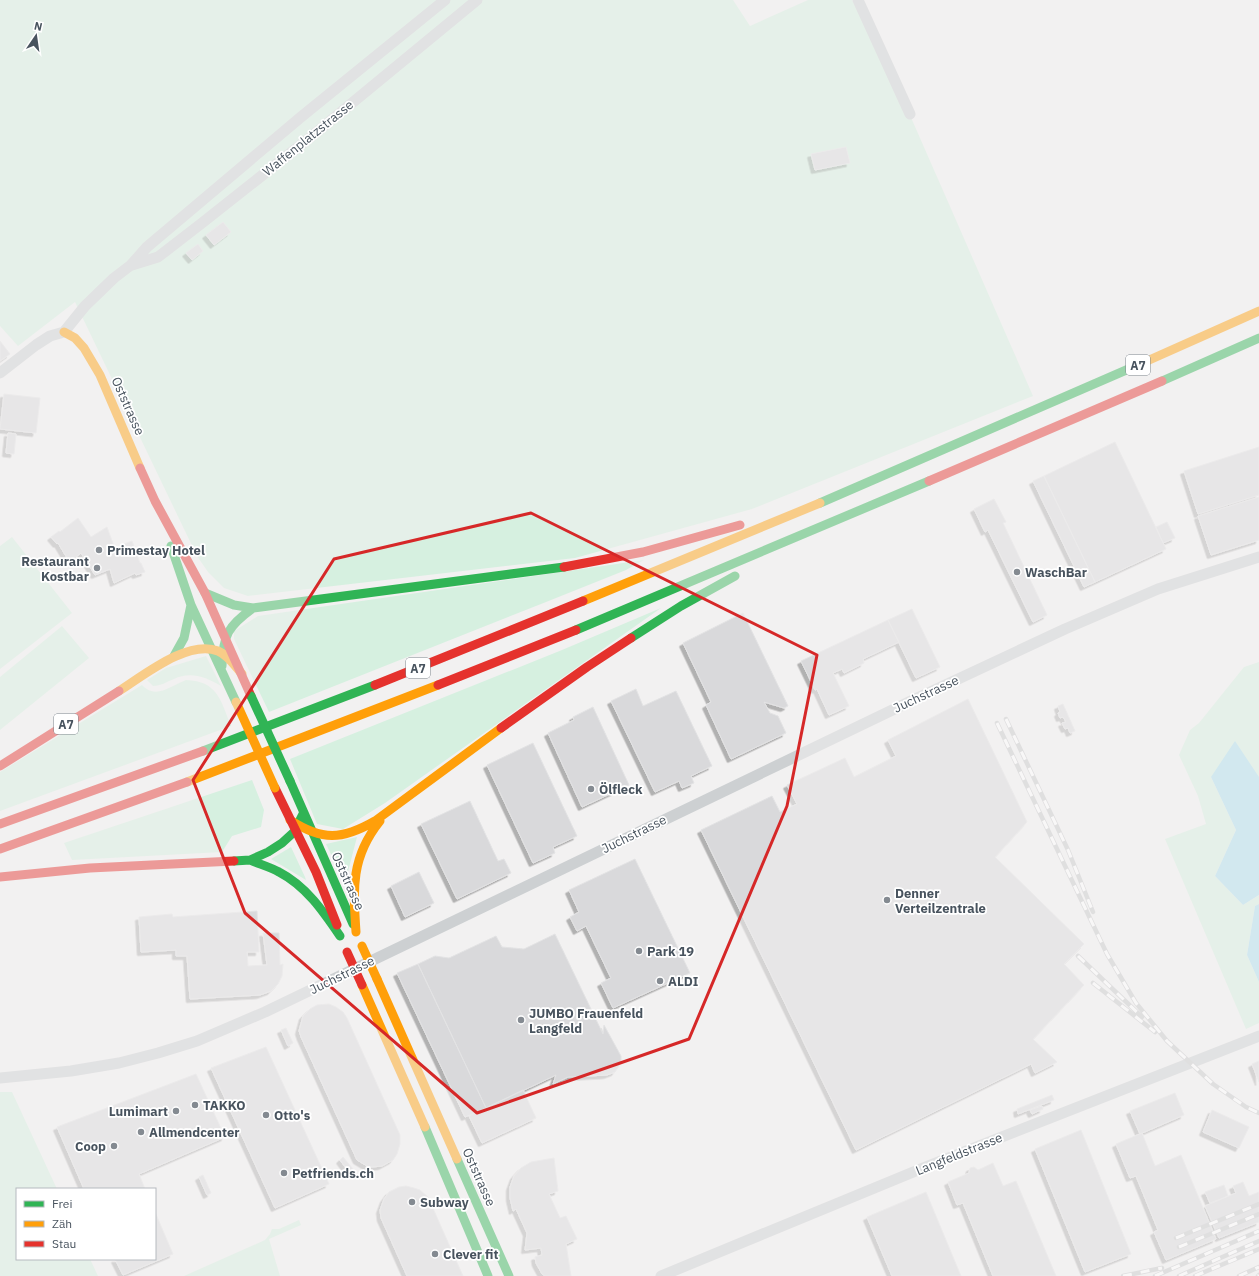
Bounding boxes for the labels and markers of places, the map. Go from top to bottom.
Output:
place label: Primestay Hotel [107,542,205,559]
marker: Primestay Hotel [94,545,104,555]
place label: Restaurant Kostbar [21,553,89,585]
marker: Restaurant Kostbar [92,563,102,573]
place label: WaschBar [1025,564,1087,581]
marker: WaschBar [1012,567,1022,577]
place label: Ölfleck [599,781,643,798]
marker: Ölfleck [586,784,596,794]
place label: Denner Verteilzentrale [895,885,986,917]
marker: Denner Verteilzentrale [882,895,892,905]
place label: Park 19 [647,943,694,960]
marker: Park 19 [634,946,644,956]
place label: ALDI [668,973,698,990]
marker: ALDI [655,976,665,986]
place label: JUMBO Frauenfeld Langfeld [529,1005,643,1037]
marker: JUMBO Frauenfeld Langfeld [516,1015,526,1025]
place label: TAKKO [203,1097,246,1114]
marker: TAKKO [190,1100,200,1110]
place label: Lumimart [109,1103,168,1120]
marker: Lumimart [171,1106,181,1116]
place label: Otto's [274,1107,311,1124]
marker: Otto's [261,1110,271,1120]
place label: Allmendcenter [149,1124,239,1141]
marker: Allmendcenter [136,1127,146,1137]
place label: Coop [75,1138,106,1155]
marker: Coop [109,1141,119,1151]
place label: Petfriends.ch [292,1165,374,1182]
marker: Petfriends.ch [279,1168,289,1178]
place label: Subway [420,1194,469,1211]
marker: Subway [407,1197,417,1207]
place label: Clever fit [443,1246,499,1263]
marker: Clever fit [430,1249,440,1259]

